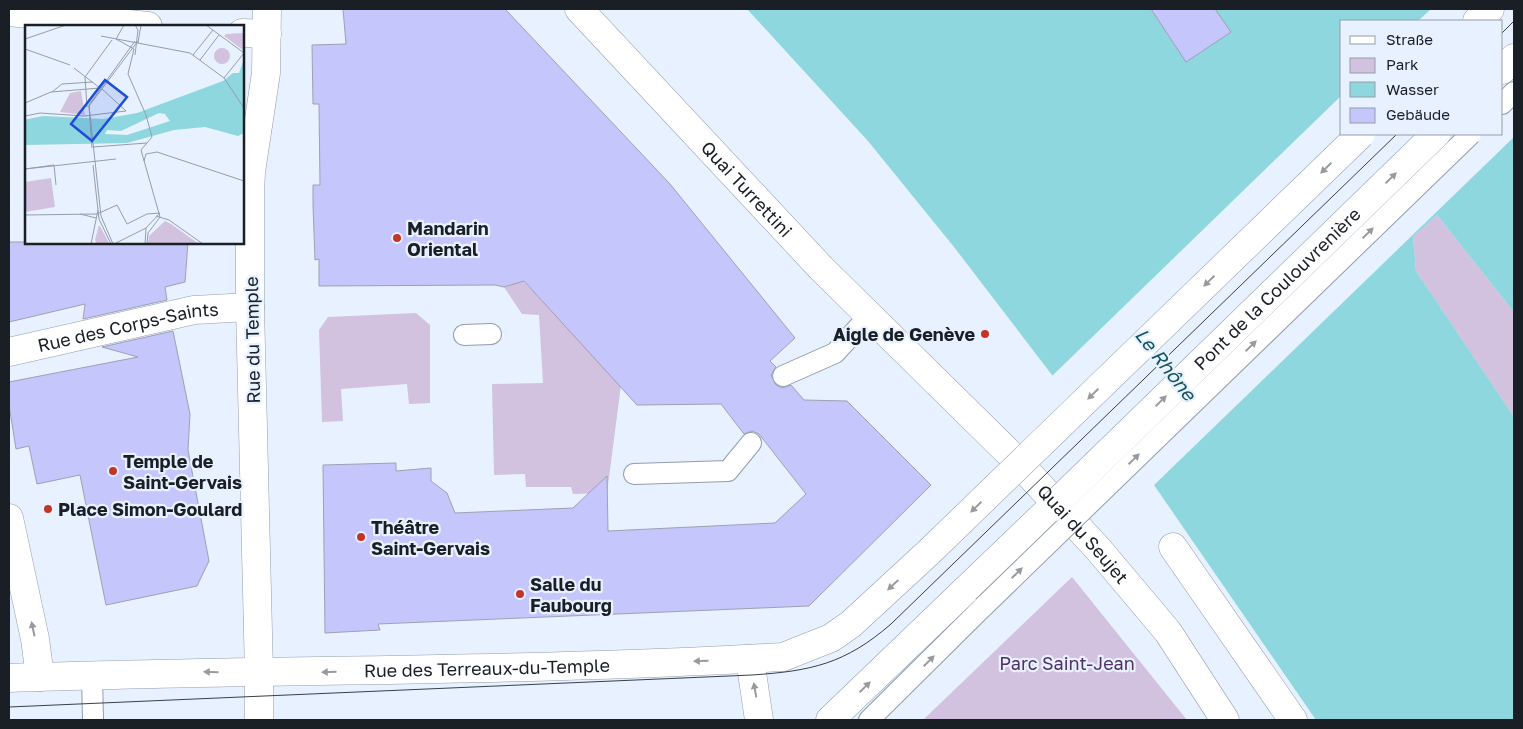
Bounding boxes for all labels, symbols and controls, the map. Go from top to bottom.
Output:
legend [1340,20,1503,135]
inset map [25,25,244,244]
text: Straße [1386,30,1433,48]
text: Park [1386,55,1419,73]
text: Wasser [1386,80,1439,98]
text: Gebäude [1386,105,1450,123]
street label: Quai Turrettini [697,136,797,241]
one-way arrow [1320,162,1332,174]
one-way arrow [1385,172,1397,184]
street label: Pont de la Coulouvrenière [1189,203,1365,374]
place label: Mandarin Oriental [407,217,489,260]
one-way arrow [1361,227,1373,239]
marker: Mandarin Oriental [391,232,403,244]
one-way arrow [1204,275,1216,287]
street label: Rue du Temple [240,276,264,404]
street label: Rue des Corps-Saints [35,298,219,356]
place label: Aigle de Genève [833,323,975,345]
water label: Le Rhône [1131,323,1202,406]
marker: Aigle de Genève [979,328,991,340]
one-way arrow [1244,340,1256,352]
one-way arrow [1087,388,1099,400]
one-way arrow [1155,395,1167,407]
place label: Temple de Saint-Gervais [123,450,242,493]
one-way arrow [1128,454,1140,466]
marker: Temple de Saint-Gervais [107,465,119,477]
street label: Quai du Seujet [1033,480,1133,588]
place label: Place Simon-Goulard [58,498,242,520]
one-way arrow [970,501,982,513]
marker: Place Simon-Goulard [42,503,54,515]
place label: Théâtre Saint-Gervais [371,516,490,559]
marker: Théâtre Saint-Gervais [355,531,367,543]
one-way arrow [1011,567,1023,579]
place label: Salle du Faubourg [530,573,612,616]
one-way arrow [888,579,900,591]
marker: Salle du Faubourg [514,588,526,600]
one-way arrow [29,622,37,637]
park label: Parc Saint-Jean [999,652,1135,674]
street label: Rue des Terreaux-du-Temple [364,654,610,681]
one-way arrow [922,655,934,667]
one-way arrow [693,657,709,665]
one-way arrow [202,668,218,676]
one-way arrow [321,669,337,677]
one-way arrow [750,681,758,697]
one-way arrow [859,681,871,693]

